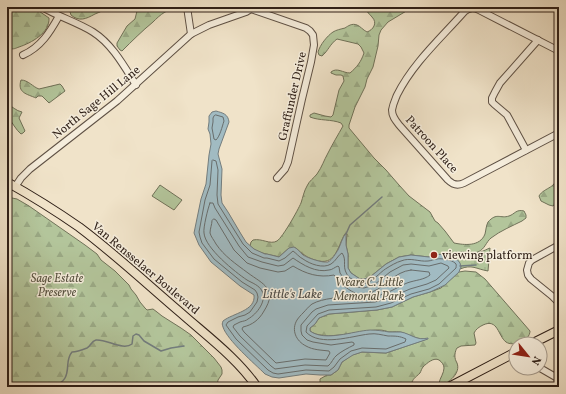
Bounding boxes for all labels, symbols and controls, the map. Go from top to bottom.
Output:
street label: Graffunder Drive [275,50,311,142]
street label: North Sage Hill Lane [49,62,144,143]
street label: Patroon Place [401,113,461,177]
street label: Van Rensselaer Boulevard [88,219,203,319]
place label: viewing platform [442,248,533,264]
marker: viewing platform [429,250,439,260]
park label: Sage Estate Preserve [31,271,84,301]
park label: Weare C. Little Memorial Park [333,275,405,305]
water label: Little's Lake [262,286,322,304]
north arrow [508,336,548,376]
text: N [527,353,544,367]

